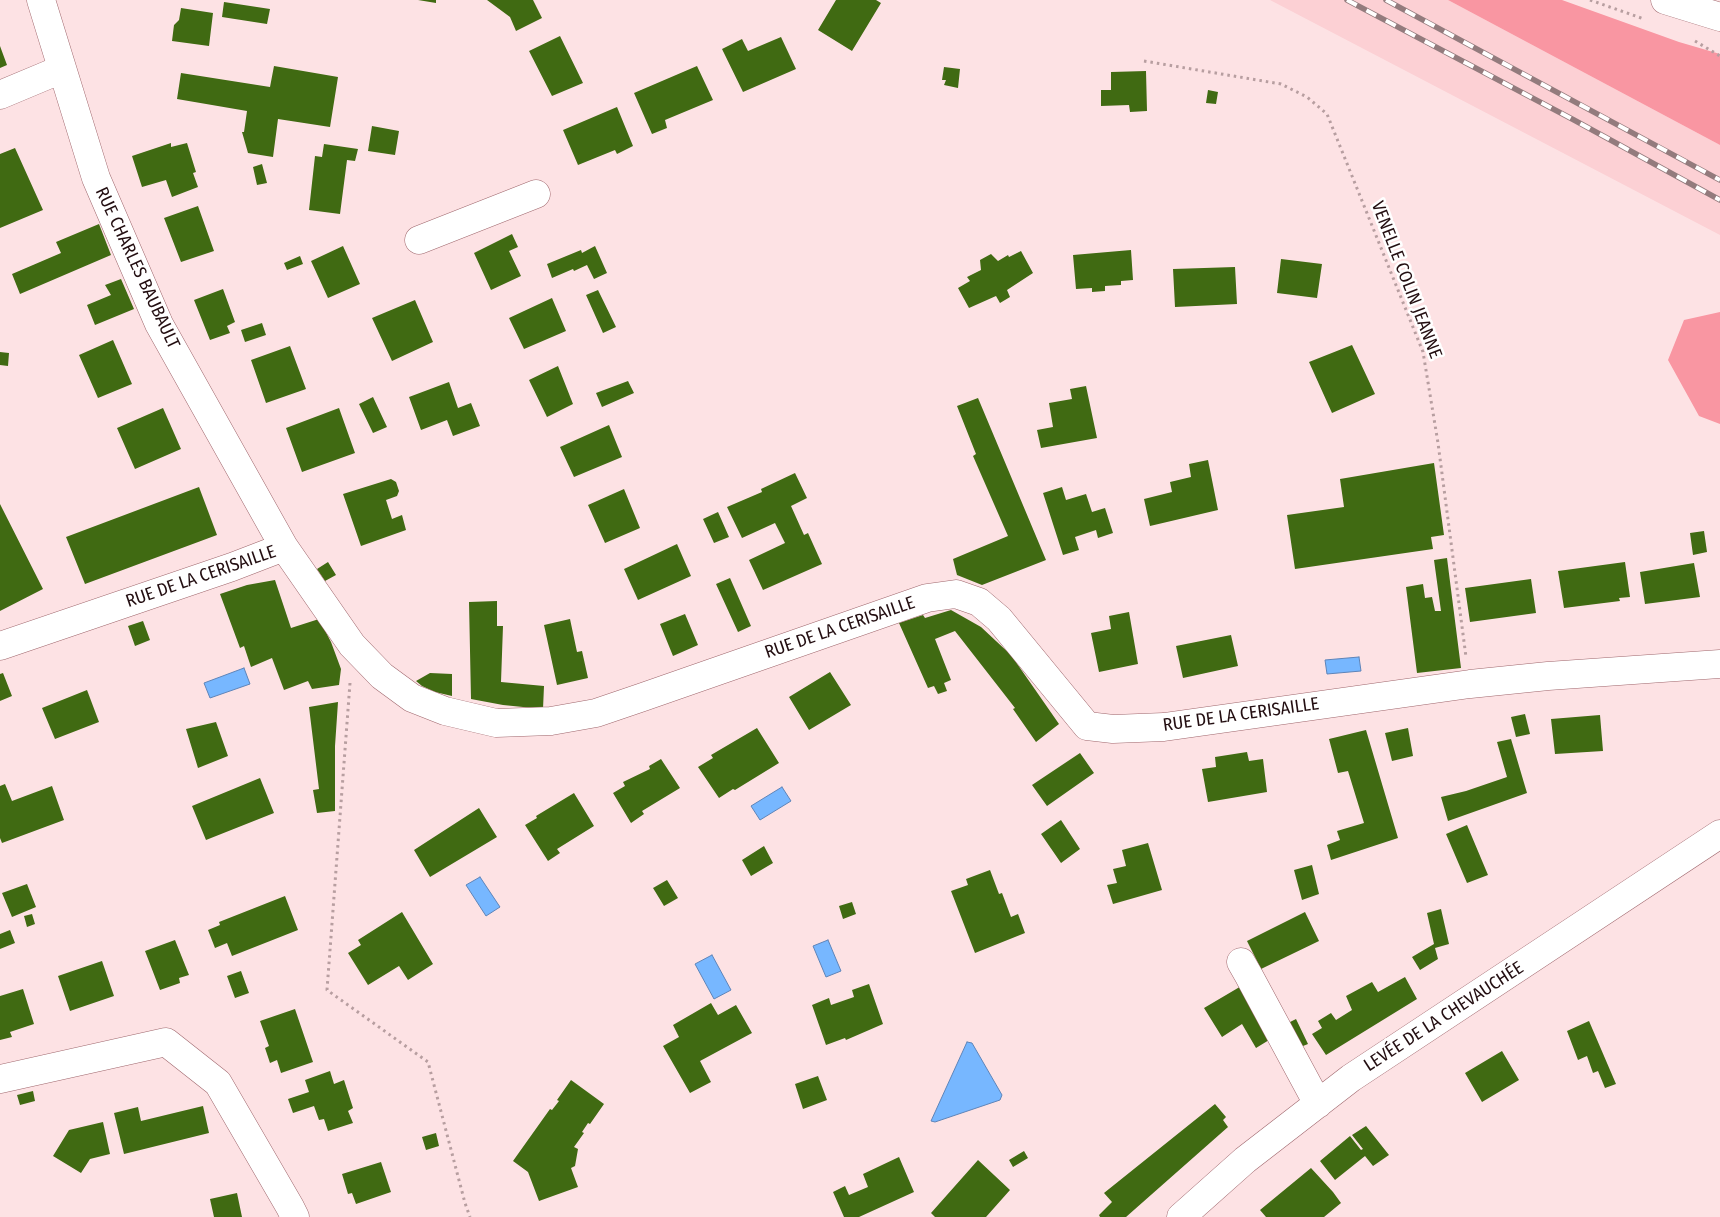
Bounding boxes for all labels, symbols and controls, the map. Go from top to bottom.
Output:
street label: RUE CHARLES BAUBAULT [90,184,184,352]
street label: VENELLE COLIN JEANNE [1366,198,1446,362]
street label: RUE DE LA CERISAILLE [123,541,279,613]
street label: RUE DE LA CERISAILLE [762,592,918,664]
street label: RUE DE LA CERISAILLE [1162,693,1320,737]
street label: LEVÉE DE LA CHEVAUCHÉE [1360,957,1528,1077]

